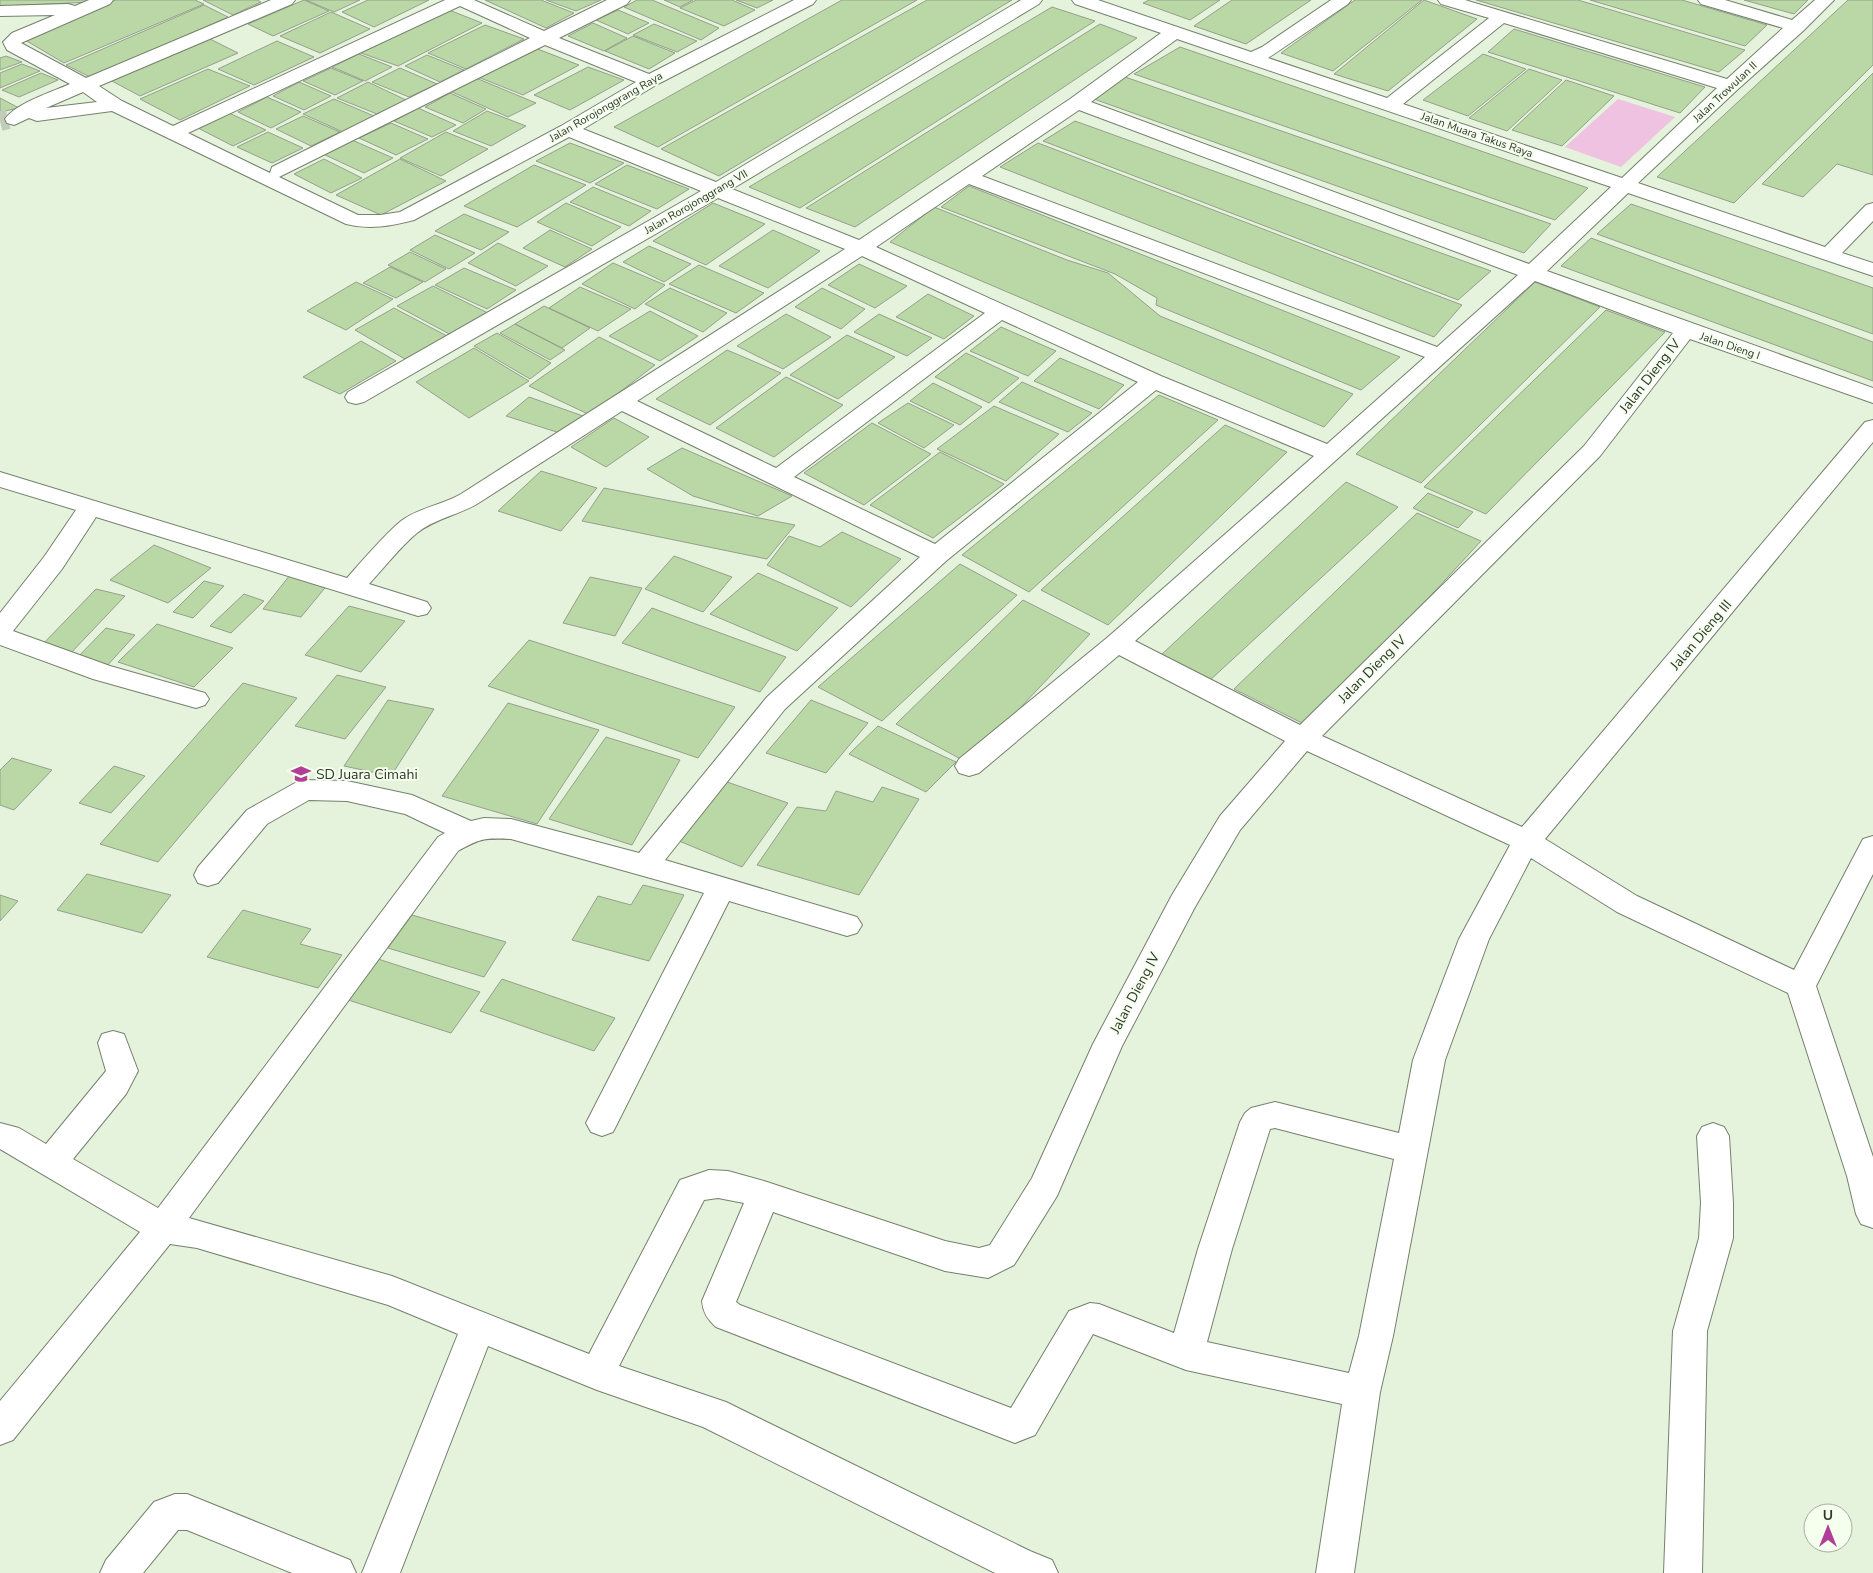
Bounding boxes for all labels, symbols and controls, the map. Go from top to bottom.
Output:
street label: Jalan Trowulan II [1689,58,1760,126]
street label: Jalan Rorojonggrang Raya [546,68,666,146]
street label: Jalan Muara Takus Raya [1418,108,1535,161]
street label: Jalan Rorojonggrang VII [641,166,750,238]
street label: Jalan Dieng I [1697,328,1762,363]
street label: Jalan Dieng IV [1614,335,1685,418]
street label: Jalan Dieng III [1665,596,1736,675]
street label: Jalan Dieng IV [1333,631,1410,708]
school or university icon: SD Juara Cimahi [290,763,312,785]
place label: SD Juara Cimahi [316,765,418,784]
street label: Jalan Dieng IV [1105,949,1164,1038]
north arrow [1803,1503,1853,1553]
text: U [1823,1506,1833,1525]

